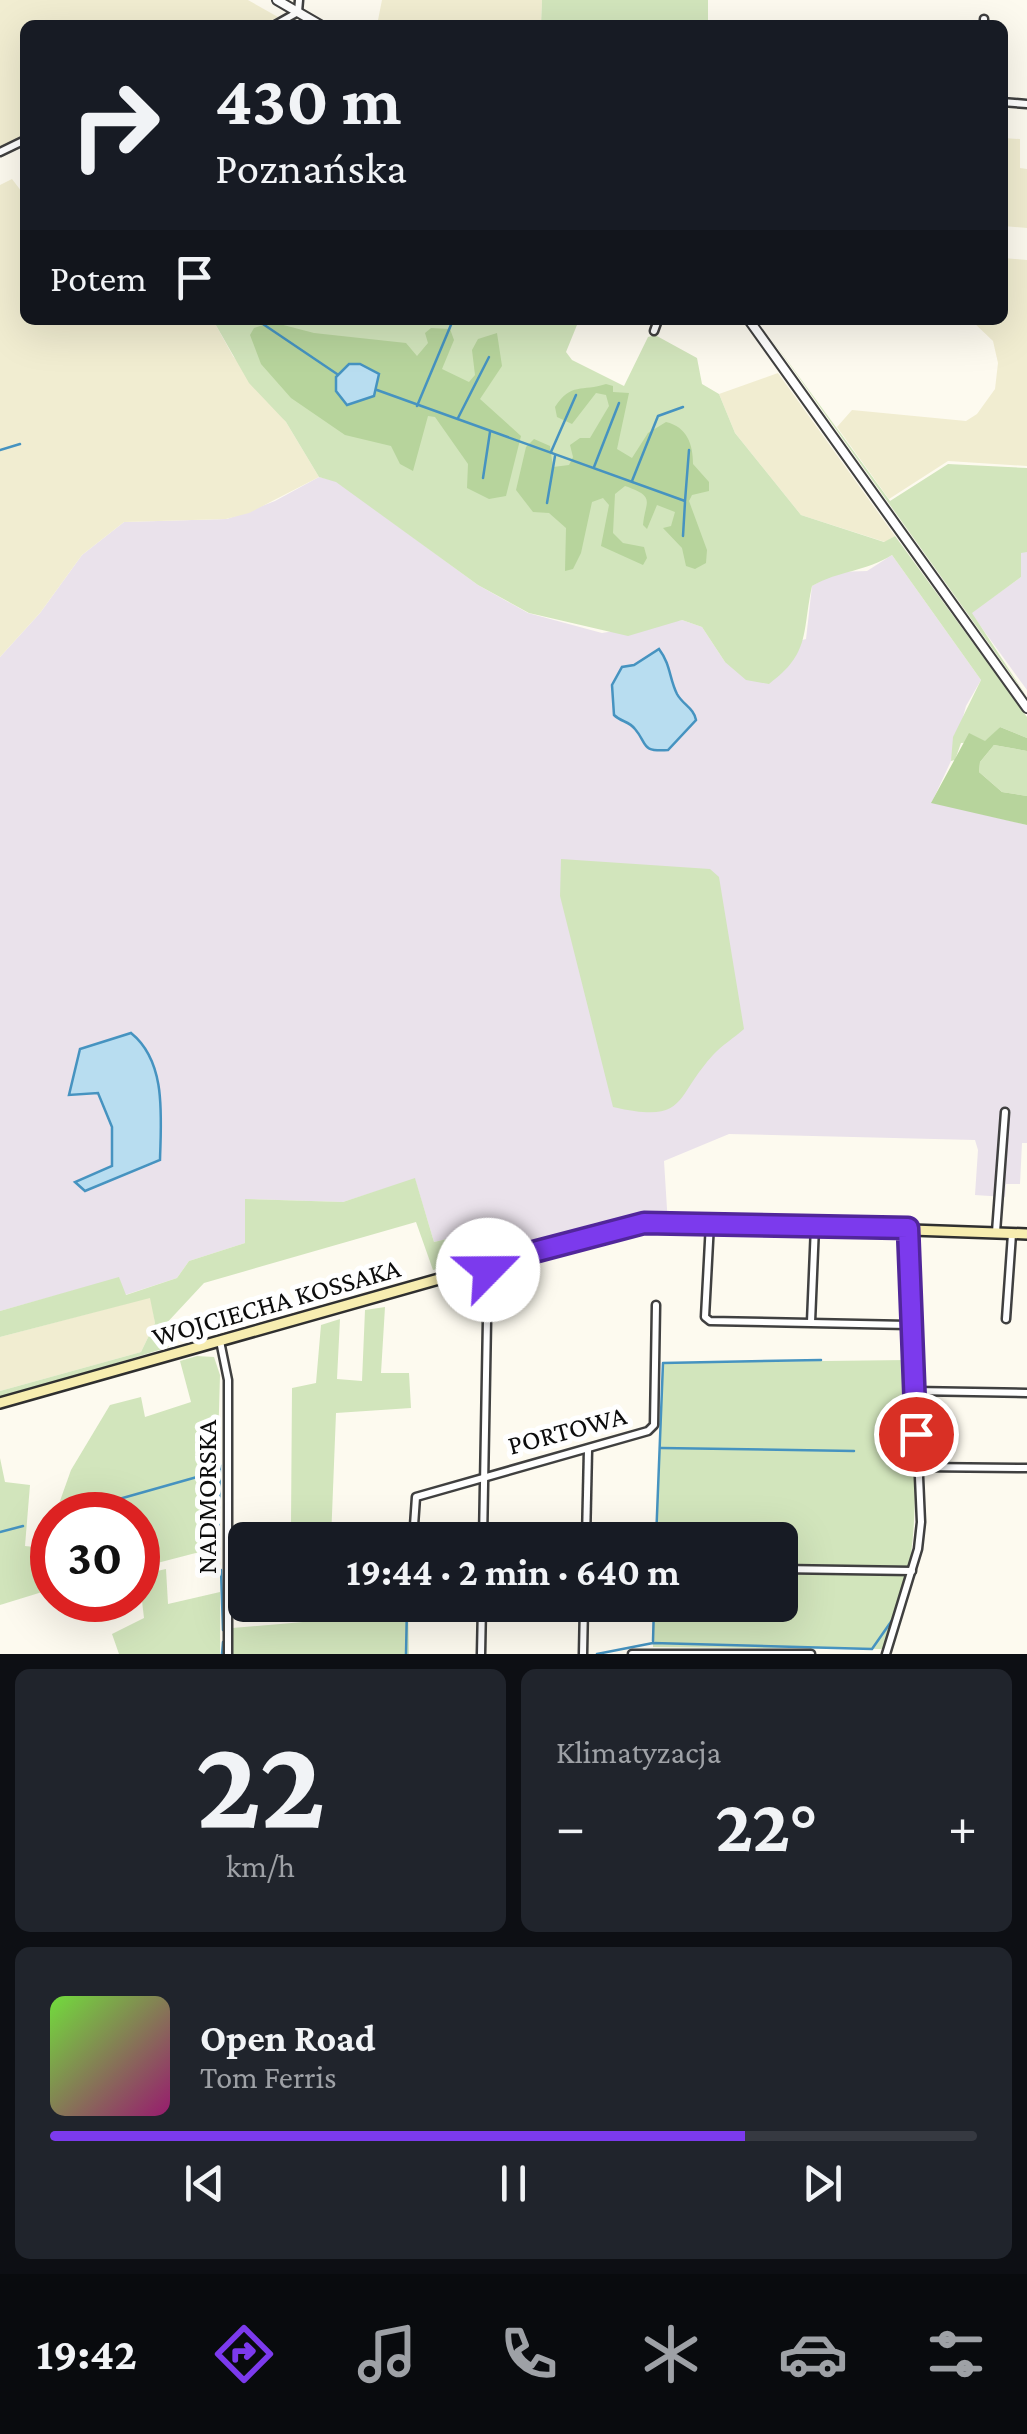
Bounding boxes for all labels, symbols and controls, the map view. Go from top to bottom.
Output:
icon: right [50,60,180,190]
text: 430 m [215,61,401,139]
text: Poznańska [215,143,407,193]
icon: arrive [167,250,222,305]
text: Potem [50,257,147,299]
position arrow [436,1218,540,1322]
street label: WOJCIECHA KOSSAKA [148,1252,404,1352]
pin [874,1392,959,1477]
street label: PORTOWA [504,1399,630,1461]
icon: arrive [889,1407,944,1462]
street label: NADMORSKA [191,1420,222,1574]
speed limit sign: 30 [30,1492,160,1622]
text: 19:44 · 2 min · 640 m [346,1551,680,1593]
text: 22 [195,1710,326,1855]
text: Klimatyzacja [556,1734,721,1770]
text: 22° [715,1784,818,1867]
text: − [556,1796,585,1857]
text: + [948,1796,977,1857]
text: km/h [226,1848,295,1884]
text: Open Road [200,2017,376,2059]
text: Tom Ferris [200,2059,337,2095]
icon: previous [177,2156,232,2211]
icon: pause [486,2156,541,2211]
icon: next [795,2156,850,2211]
icon: directions [209,2319,279,2389]
icon: music [352,2319,422,2389]
icon: phone [494,2319,564,2389]
icon: climate [636,2319,706,2389]
icon: car [778,2319,848,2389]
icon: filters [921,2319,991,2389]
text: 19:42 [36,2329,137,2379]

